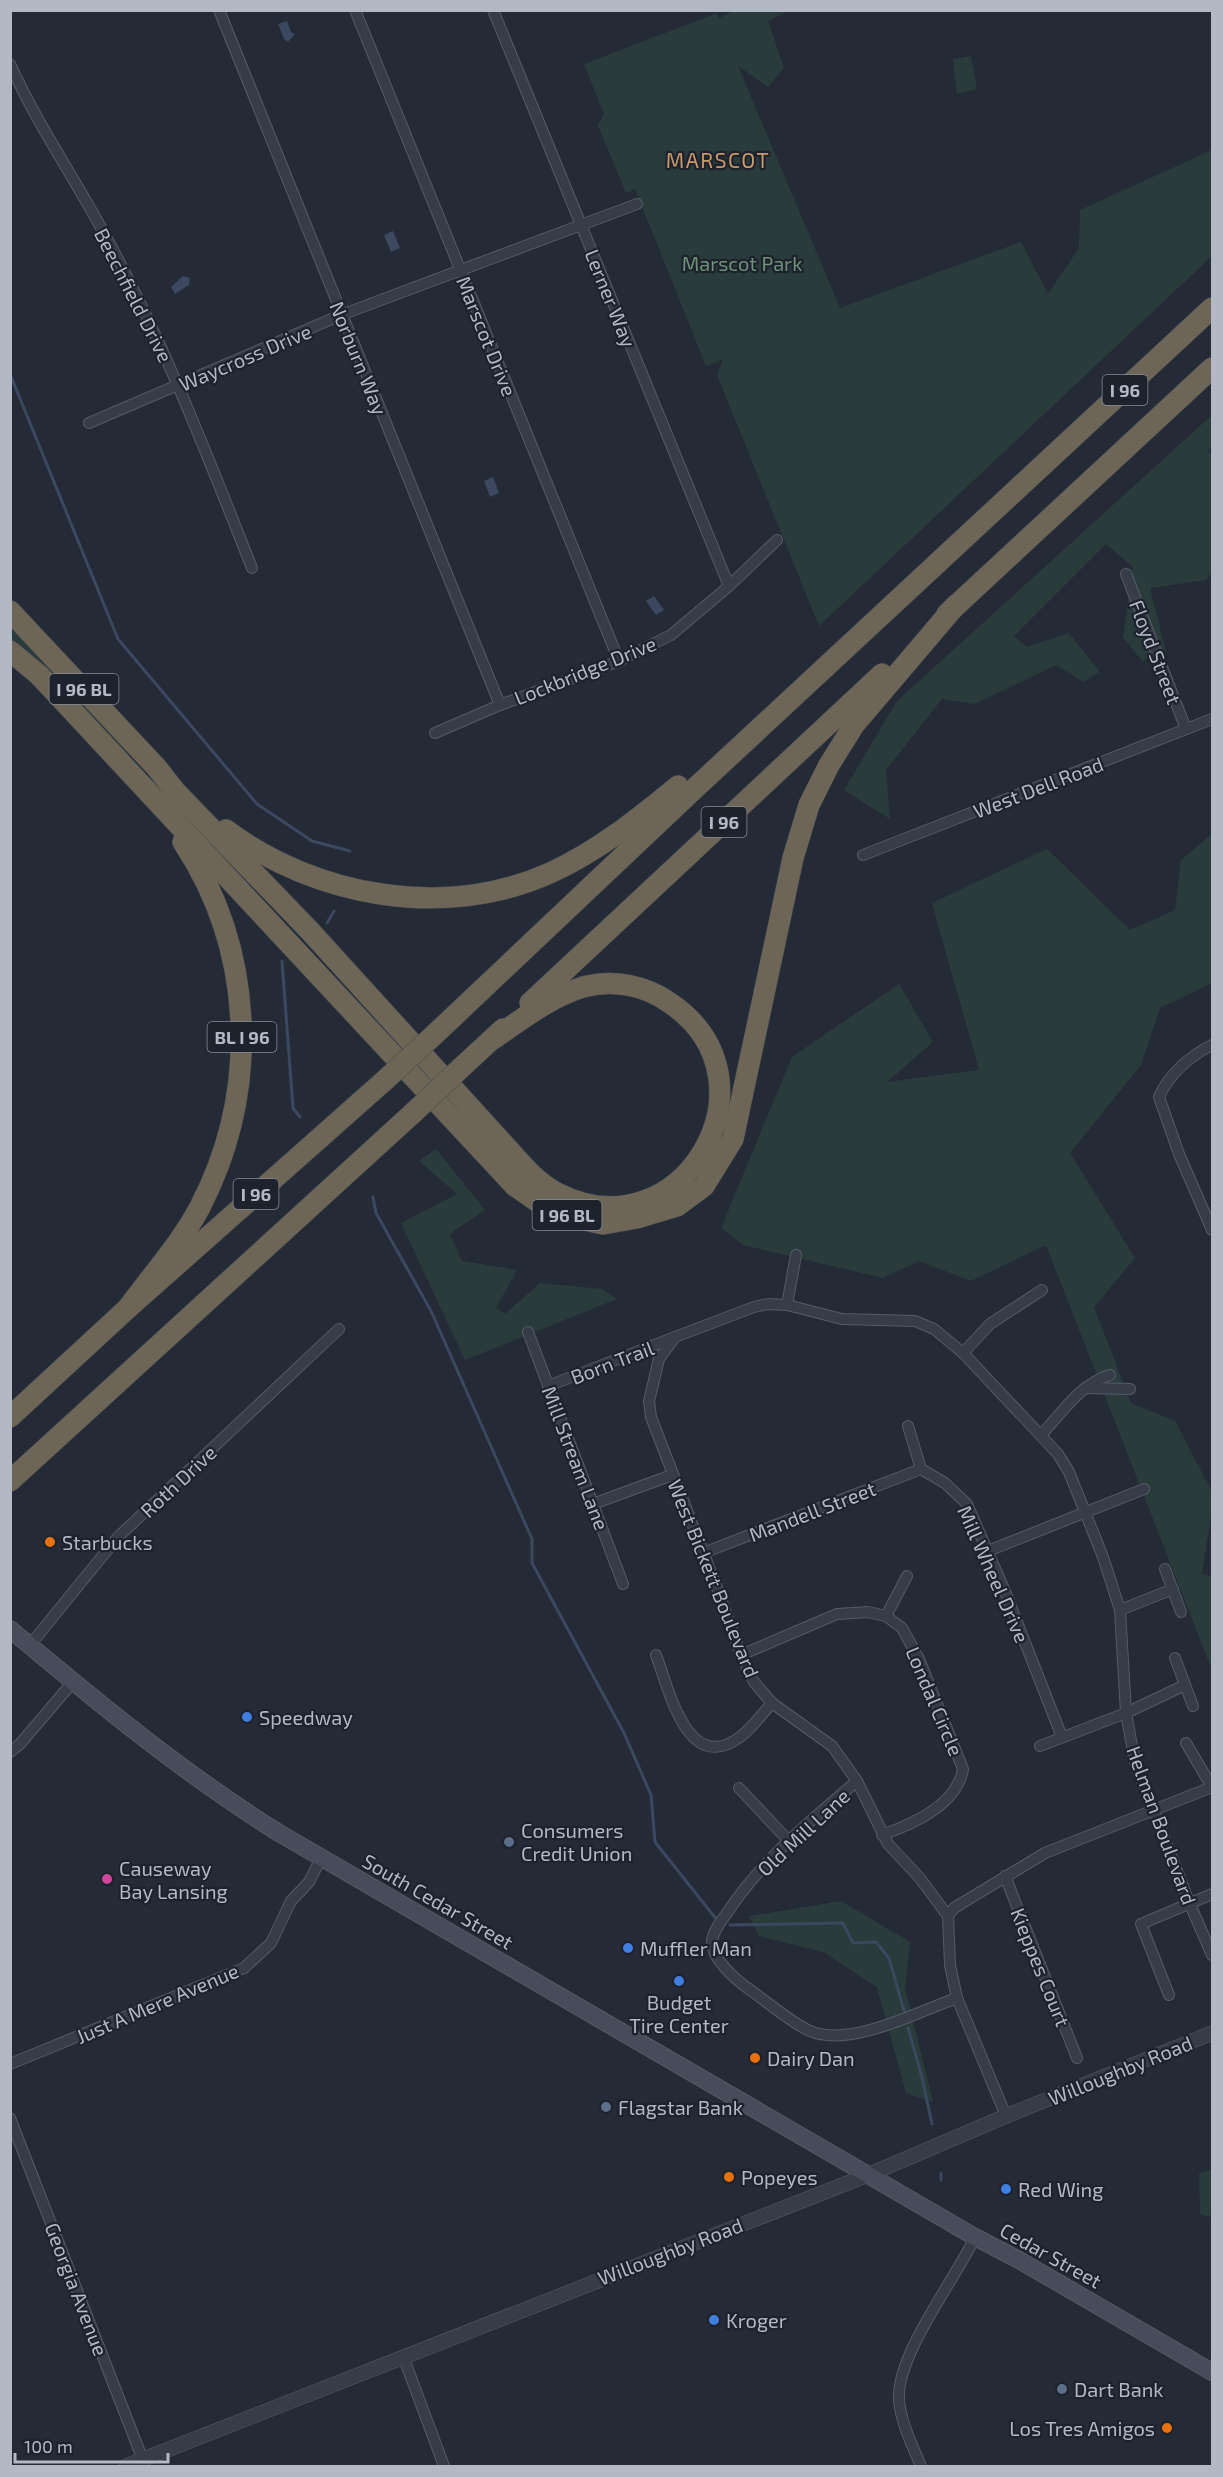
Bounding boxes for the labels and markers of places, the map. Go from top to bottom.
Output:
place label: Starbucks [62,1530,153,1554]
marker: Starbucks [43,1535,57,1549]
place label: Speedway [259,1705,353,1729]
marker: Speedway [240,1710,254,1724]
place label: Consumers Credit Union [521,1818,632,1865]
marker: Consumers Credit Union [502,1835,516,1849]
place label: Causeway Bay Lansing [119,1856,228,1903]
marker: Causeway Bay Lansing [100,1872,114,1886]
place label: Muffler Man [640,1936,752,1960]
marker: Muffler Man [621,1941,635,1955]
marker: Budget Tire Center [672,1974,686,1988]
place label: Budget Tire Center [629,1990,729,2037]
place label: Dairy Dan [767,2046,855,2070]
marker: Dairy Dan [748,2051,762,2065]
place label: Flagstar Bank [618,2095,743,2119]
marker: Flagstar Bank [599,2100,613,2114]
place label: Popeyes [741,2165,818,2189]
marker: Popeyes [722,2170,736,2184]
place label: Red Wing [1018,2177,1103,2201]
marker: Red Wing [999,2182,1013,2196]
place label: Kroger [726,2308,787,2332]
marker: Kroger [707,2313,721,2327]
place label: Dart Bank [1074,2377,1164,2401]
marker: Dart Bank [1055,2382,1069,2396]
place label: Los Tres Amigos [1009,2416,1155,2440]
marker: Los Tres Amigos [1160,2421,1174,2435]

